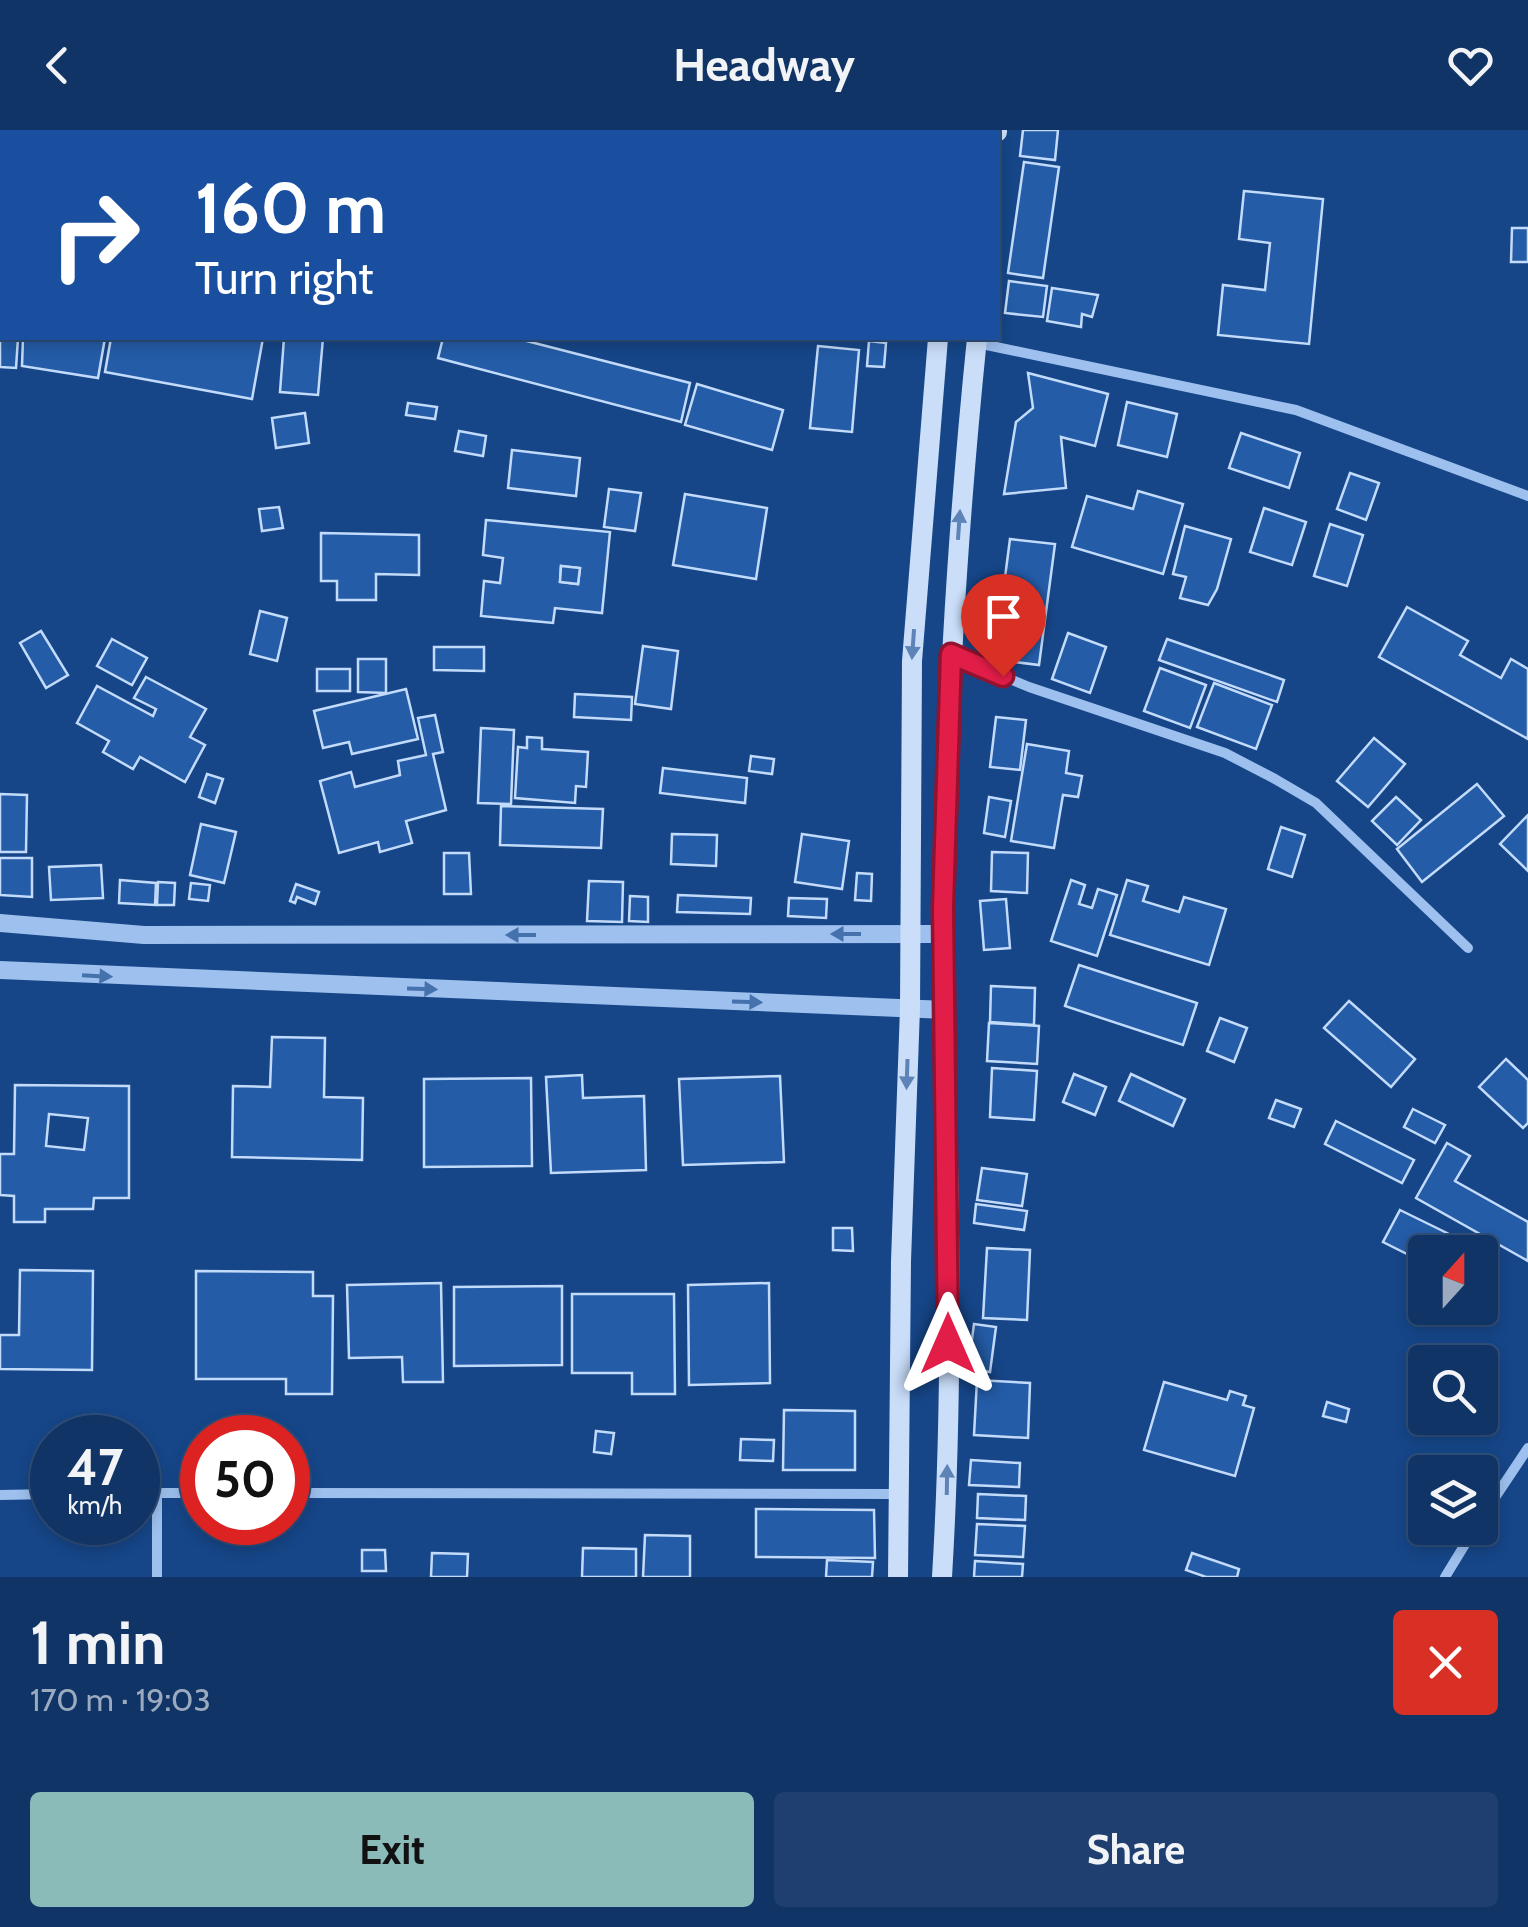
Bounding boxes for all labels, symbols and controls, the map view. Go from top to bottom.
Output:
icon: back [30,38,85,93]
text: Headway [673,38,855,92]
icon: heart [1443,38,1498,93]
text: 160 m [195,165,386,251]
icon: right [30,170,160,300]
text: Turn right [195,251,374,305]
one-way arrow [952,509,968,541]
pin [961,574,1046,677]
icon: arrive [976,589,1031,644]
one-way arrow [905,629,921,660]
one-way arrow [829,926,861,942]
one-way arrow [504,927,536,943]
one-way arrow [82,968,114,984]
one-way arrow [407,981,439,997]
one-way arrow [731,994,763,1010]
one-way arrow [899,1058,915,1090]
north arrow [1408,1235,1498,1325]
map controls [1408,1235,1498,1545]
position arrow [896,1292,1000,1396]
button: search [1408,1345,1498,1435]
speed limit sign: 50 [180,1415,310,1545]
text: 47 [67,1437,123,1498]
button: layers [1408,1455,1498,1545]
one-way arrow [939,1463,955,1495]
text: km/h [68,1490,122,1520]
text: 1 min [30,1606,165,1679]
button: close [1393,1610,1498,1715]
text: 170 m · 19:03 [30,1680,211,1719]
button: Exit [30,1792,754,1907]
button: Share [774,1792,1498,1907]

